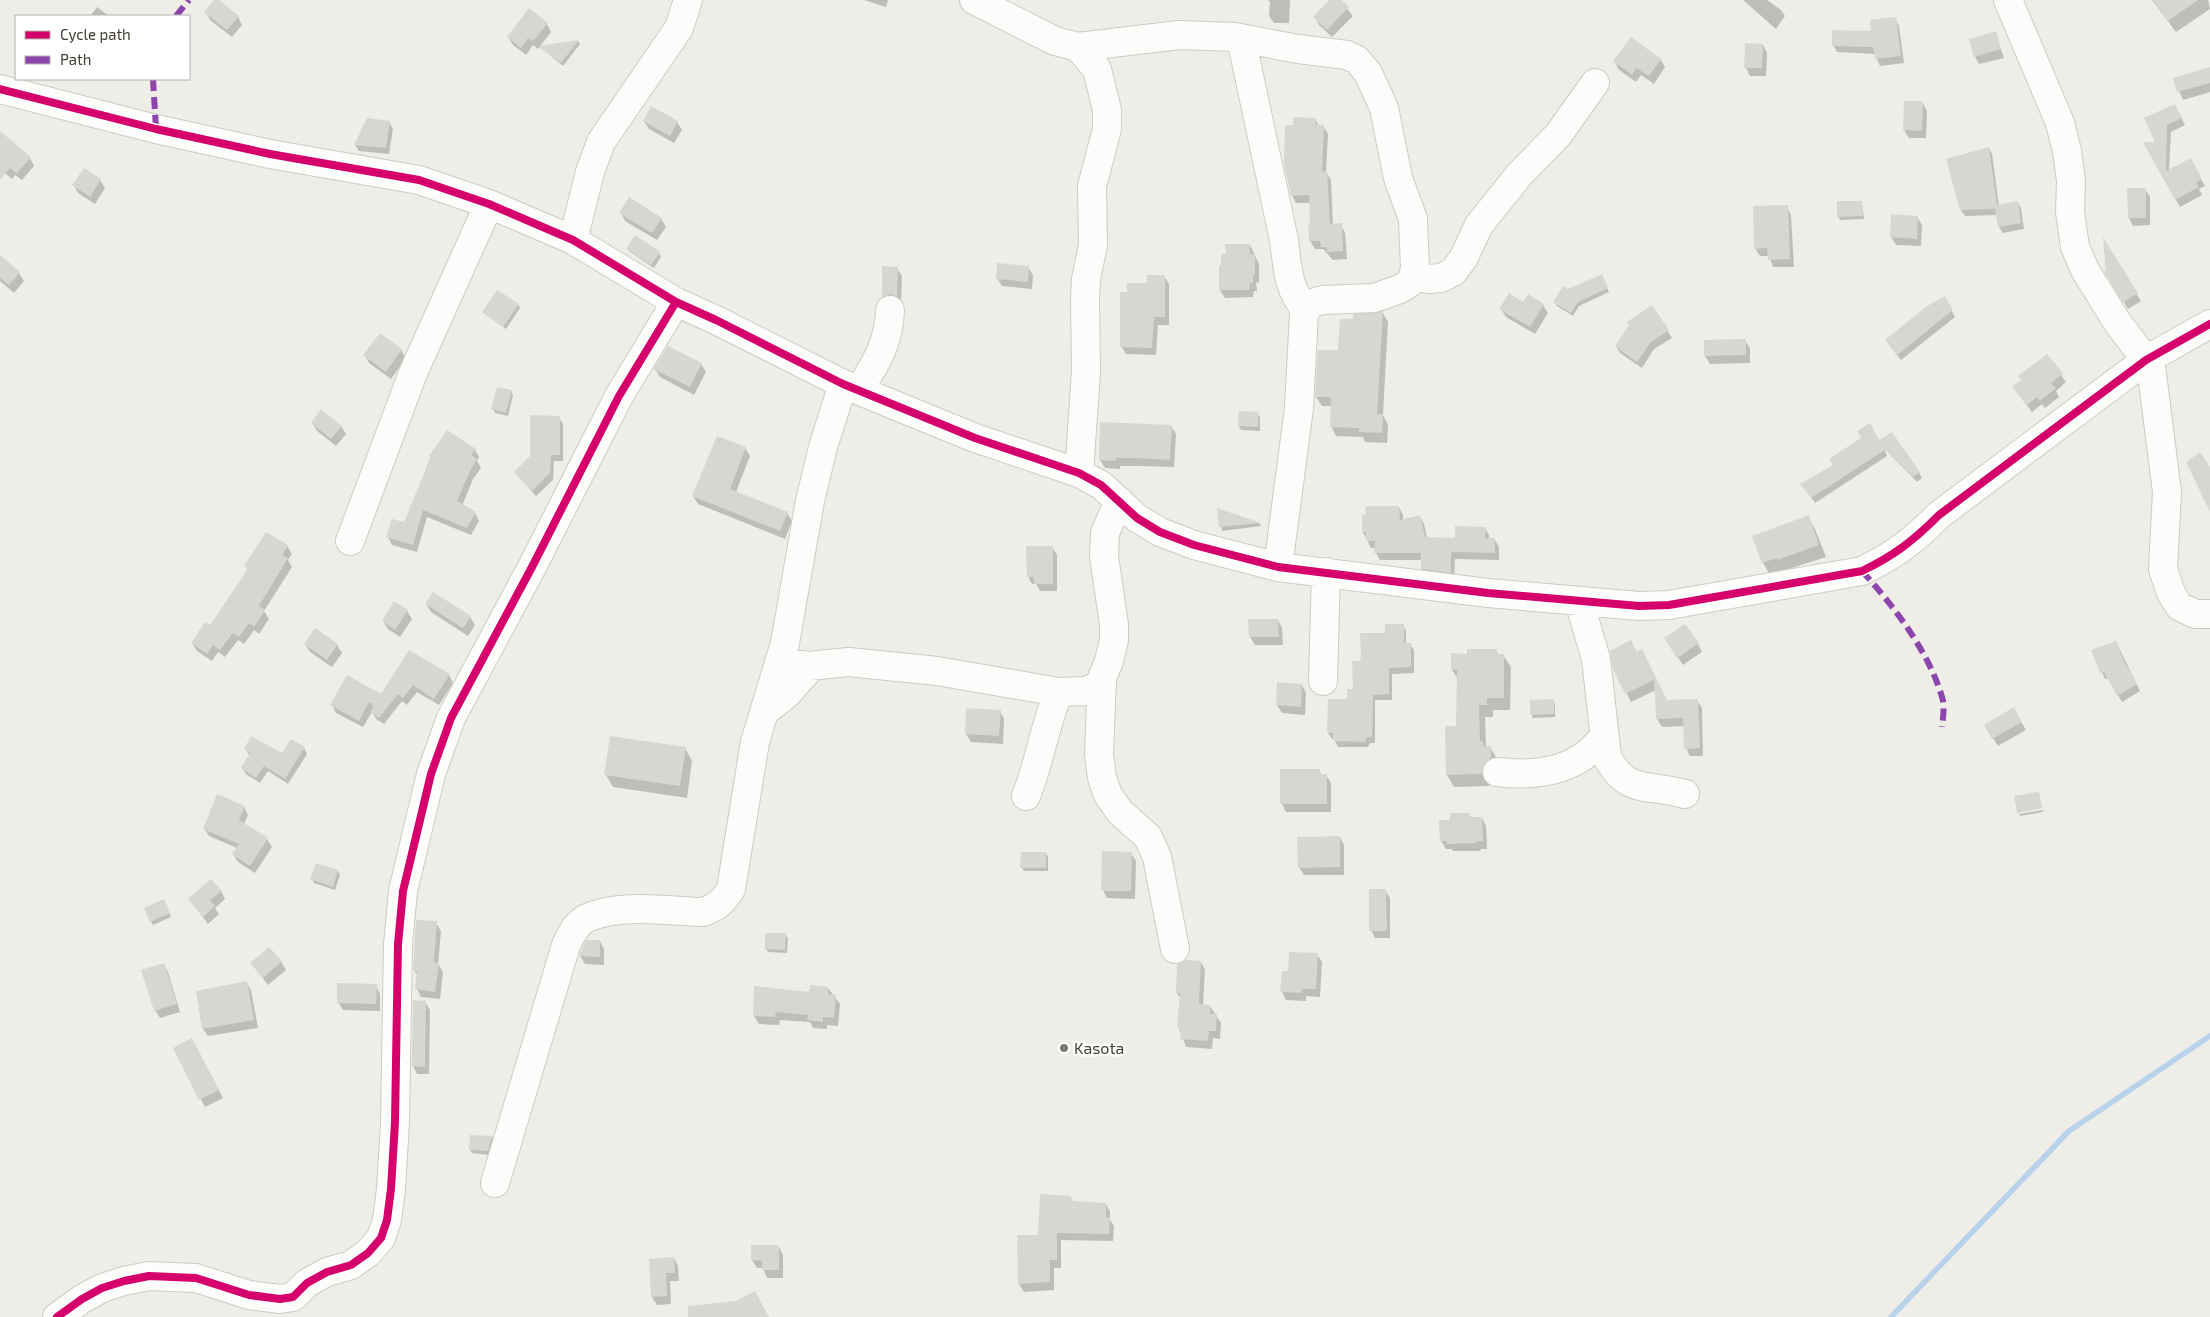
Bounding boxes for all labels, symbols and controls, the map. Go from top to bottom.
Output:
legend [15,15,190,80]
text: Cycle path [60,25,131,43]
text: Path [60,50,91,68]
place label: Kasota [1074,1038,1124,1057]
marker: Kasota [1058,1042,1070,1054]

